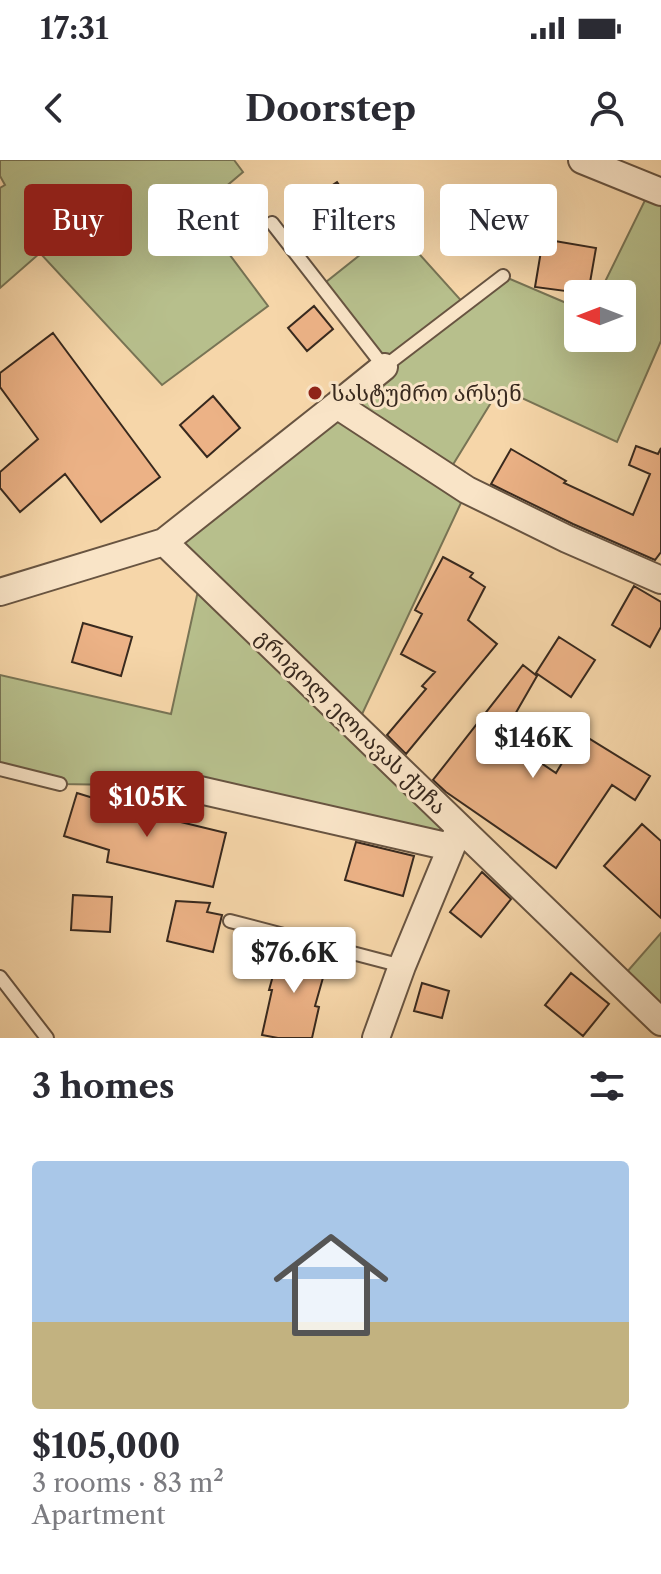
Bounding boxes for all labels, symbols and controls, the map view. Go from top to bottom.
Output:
text: 17:31 [40,10,109,47]
icon: back [32,86,76,130]
text: Doorstep [245,86,416,130]
icon: person [585,86,629,130]
chip: Buy [24,184,132,256]
chip: Rent [148,184,268,256]
chip: Filters [284,184,424,256]
chip: New [440,184,557,256]
north arrow [564,280,636,352]
map controls [564,280,636,352]
place label: სასტუმრო არსენ [331,380,522,407]
marker: სასტუმრო არსენ [306,384,324,402]
street label: გრიგოლ ელიავას ქუჩა [250,624,452,820]
pin: $146K [477,712,589,780]
text: $146K [494,722,572,754]
pin: $105K [91,771,203,839]
text: $105K [108,781,186,813]
pin: $76.6K [229,927,359,995]
text: $76.6K [251,937,337,969]
icon: filters [585,1064,629,1108]
text: 3 homes [32,1065,175,1107]
icon: home [259,1213,403,1357]
text: $105,000 [32,1425,180,1467]
text: 3 rooms · 83 m² [32,1467,224,1499]
text: Apartment [32,1499,165,1531]

